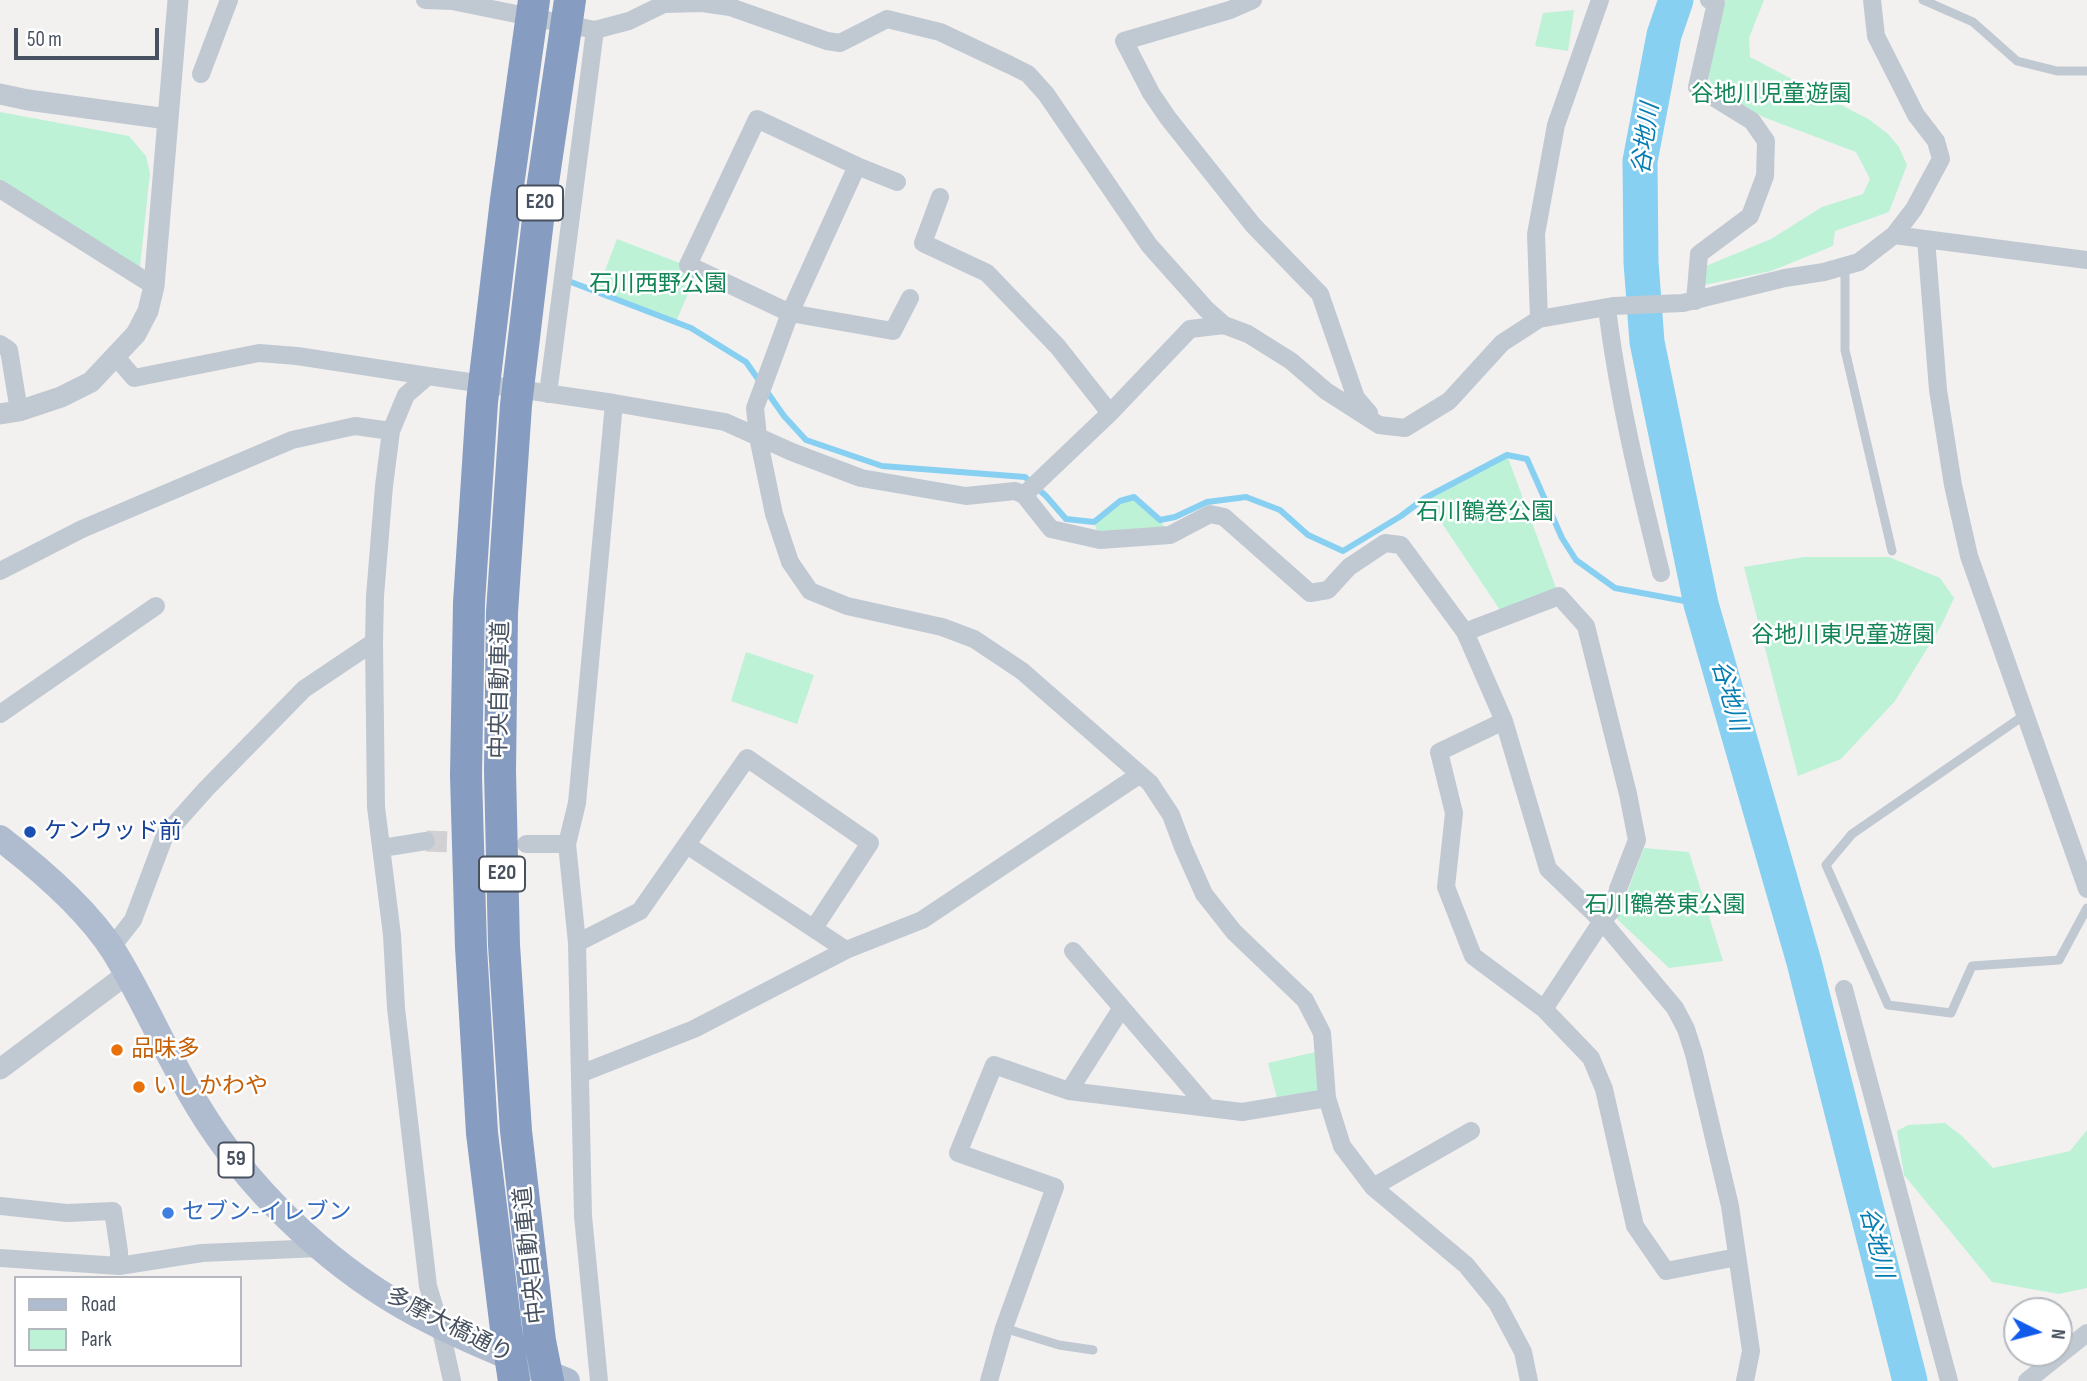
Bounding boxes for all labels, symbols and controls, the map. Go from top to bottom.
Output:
scale bar [18,14,163,58]
text: 50 m [27,27,62,52]
park label: 谷地川児童遊園 [1691,81,1851,109]
water label: 谷地川 [1628,101,1666,177]
road number: E20 [517,186,563,220]
park label: 石川西野公園 [589,271,727,299]
park label: 石川鶴巻公園 [1416,499,1554,527]
street label: 中央自動車道 [486,621,516,759]
park label: 谷地川東児童遊園 [1751,622,1935,650]
water label: 谷地川 [1704,657,1752,735]
place label: ケンウッド前 [44,818,182,846]
marker: ケンウッド前 [22,824,38,840]
road number: E20 [479,856,525,892]
park label: 石川鶴巻東公園 [1585,892,1745,920]
place label: 品味多 [131,1036,200,1064]
marker: 品味多 [109,1042,125,1058]
place label: いしかわや [153,1073,268,1101]
marker: いしかわや [131,1079,147,1095]
road number: 59 [218,1142,254,1178]
street label: 中央自動車道 [510,1185,552,1325]
place label: セブン-イレブン [182,1199,351,1227]
marker: セブン-イレブン [160,1205,176,1221]
water label: 谷地川 [1852,1205,1898,1281]
legend [14,1276,242,1367]
street label: 多摩大橋通り [381,1282,517,1370]
text: Road [81,1292,116,1317]
north arrow [2003,1297,2073,1367]
text: Park [81,1327,112,1352]
text: N [2045,1328,2069,1340]

